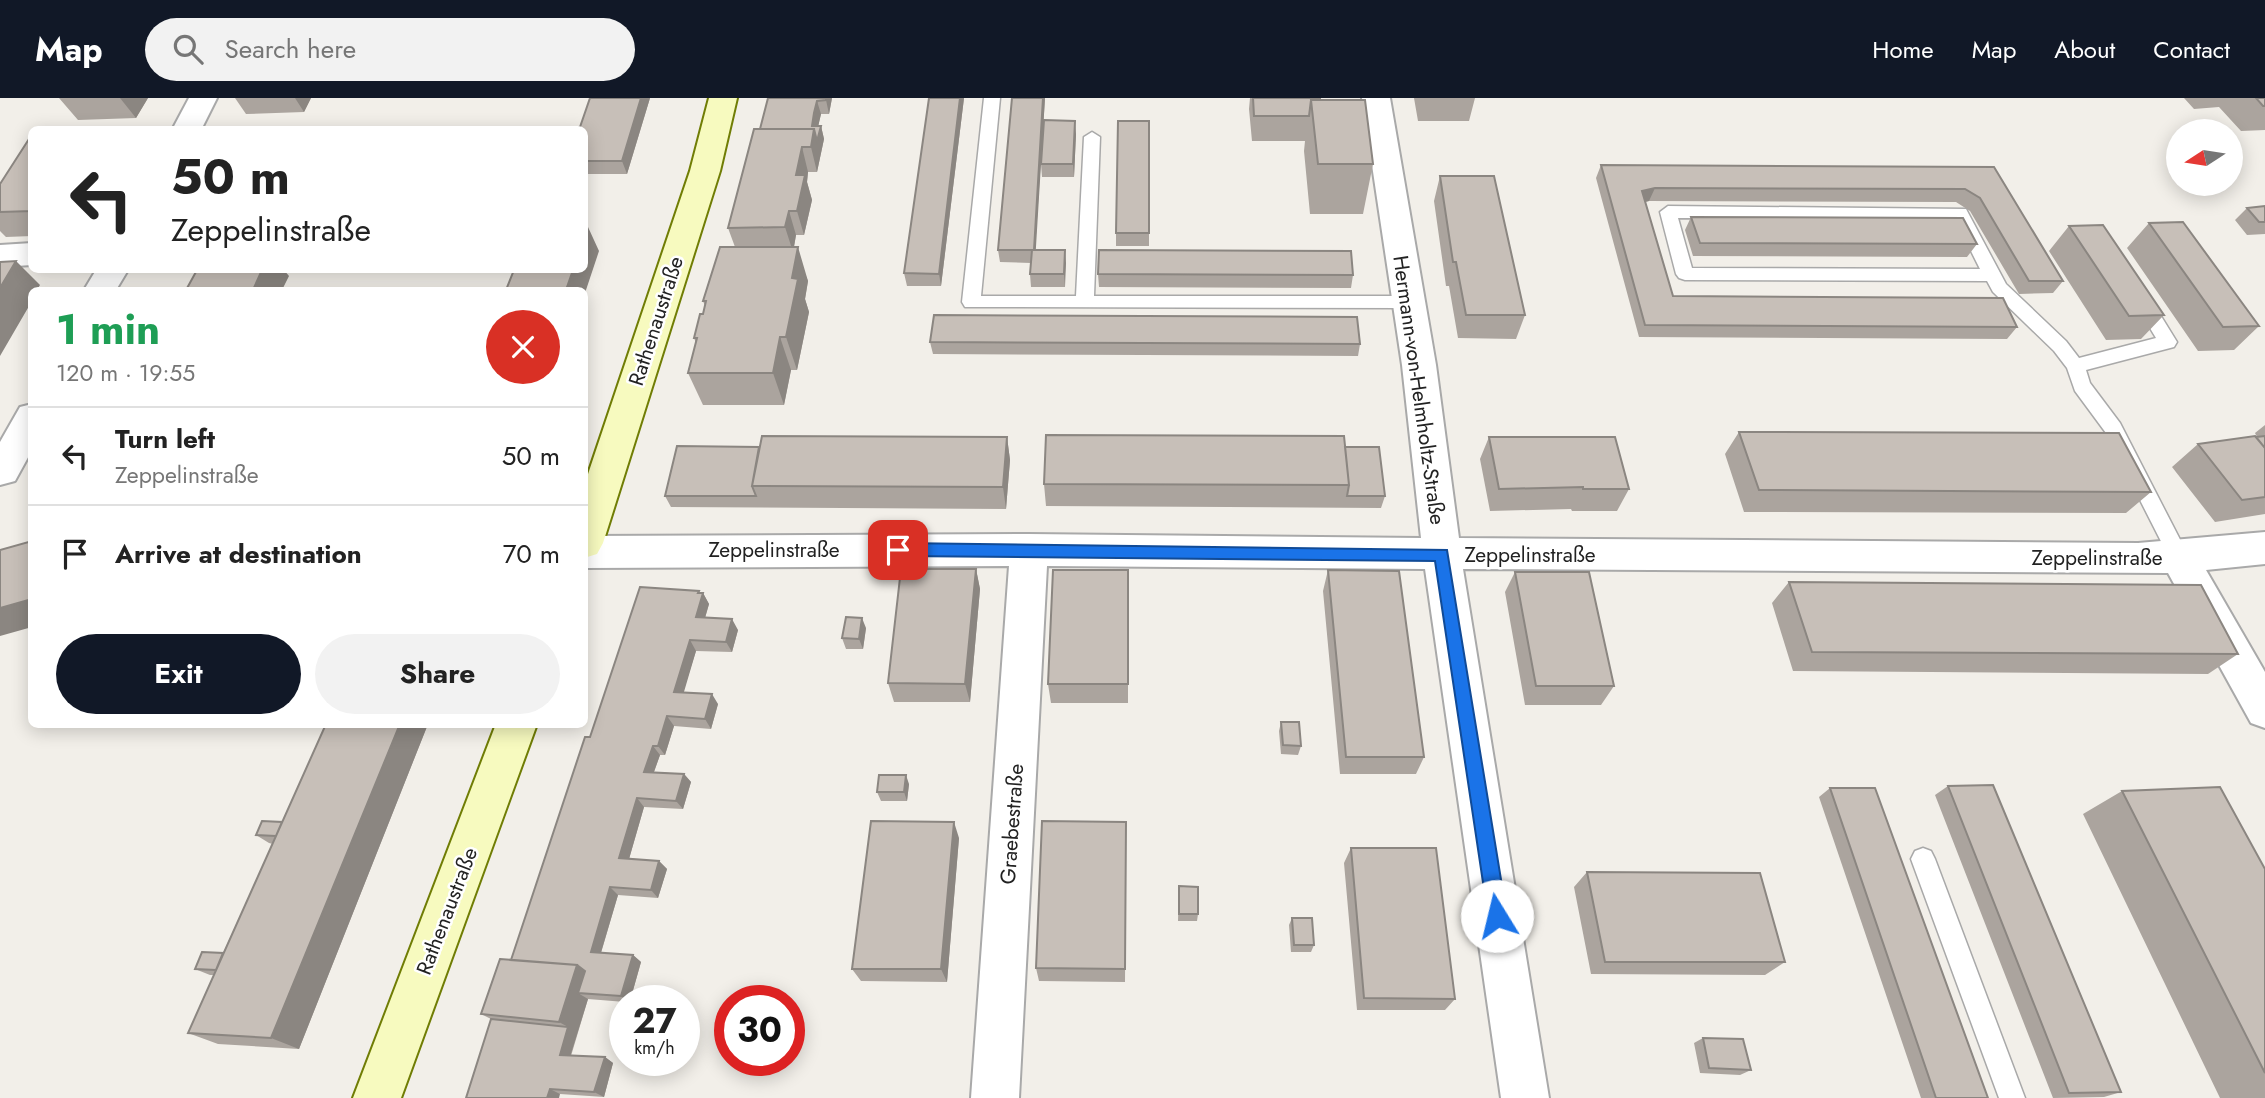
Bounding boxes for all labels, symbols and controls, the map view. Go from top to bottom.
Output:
search box [145,18,635,81]
text: Map [35,26,103,73]
icon: search [169,30,207,68]
text: Search here [225,30,356,68]
text: Home [1872,32,1934,67]
text: Map [1972,32,2016,67]
text: About [2054,32,2115,67]
text: Contact [2153,32,2230,67]
north arrow [2166,119,2244,196]
map controls [2166,119,2243,196]
text: 50 m [171,142,290,212]
icon: left [56,154,147,245]
text: Zeppelinstraße [171,207,371,253]
street label: Rathenaustraße [621,252,691,390]
street label: Hermann-von-Helmholtz-Straße [1385,253,1453,527]
text: 1 min [56,299,160,360]
button: close [486,310,560,384]
text: 120 m · 19:55 [56,356,195,390]
text: Turn left [115,420,215,458]
icon: left [56,437,94,475]
text: 50 m [502,437,560,475]
text: Zeppelinstraße [115,458,259,492]
pin [868,520,928,580]
icon: arrive [879,531,917,569]
icon: arrive [56,535,94,573]
text: Arrive at destination [115,535,362,573]
text: 70 m [503,535,560,573]
street label: Zeppelinstraße [708,535,840,565]
street label: Zeppelinstraße [1464,540,1596,570]
street label: Zeppelinstraße [2031,543,2163,573]
button: Exit [56,634,301,714]
button: Share [315,634,560,714]
street label: Graebestraße [993,763,1031,885]
street label: Rathenaustraße [409,843,485,979]
position arrow [1460,879,1534,953]
speed limit sign: 30 [714,985,805,1076]
text: 27 [632,996,677,1046]
text: km/h [634,1035,675,1061]

